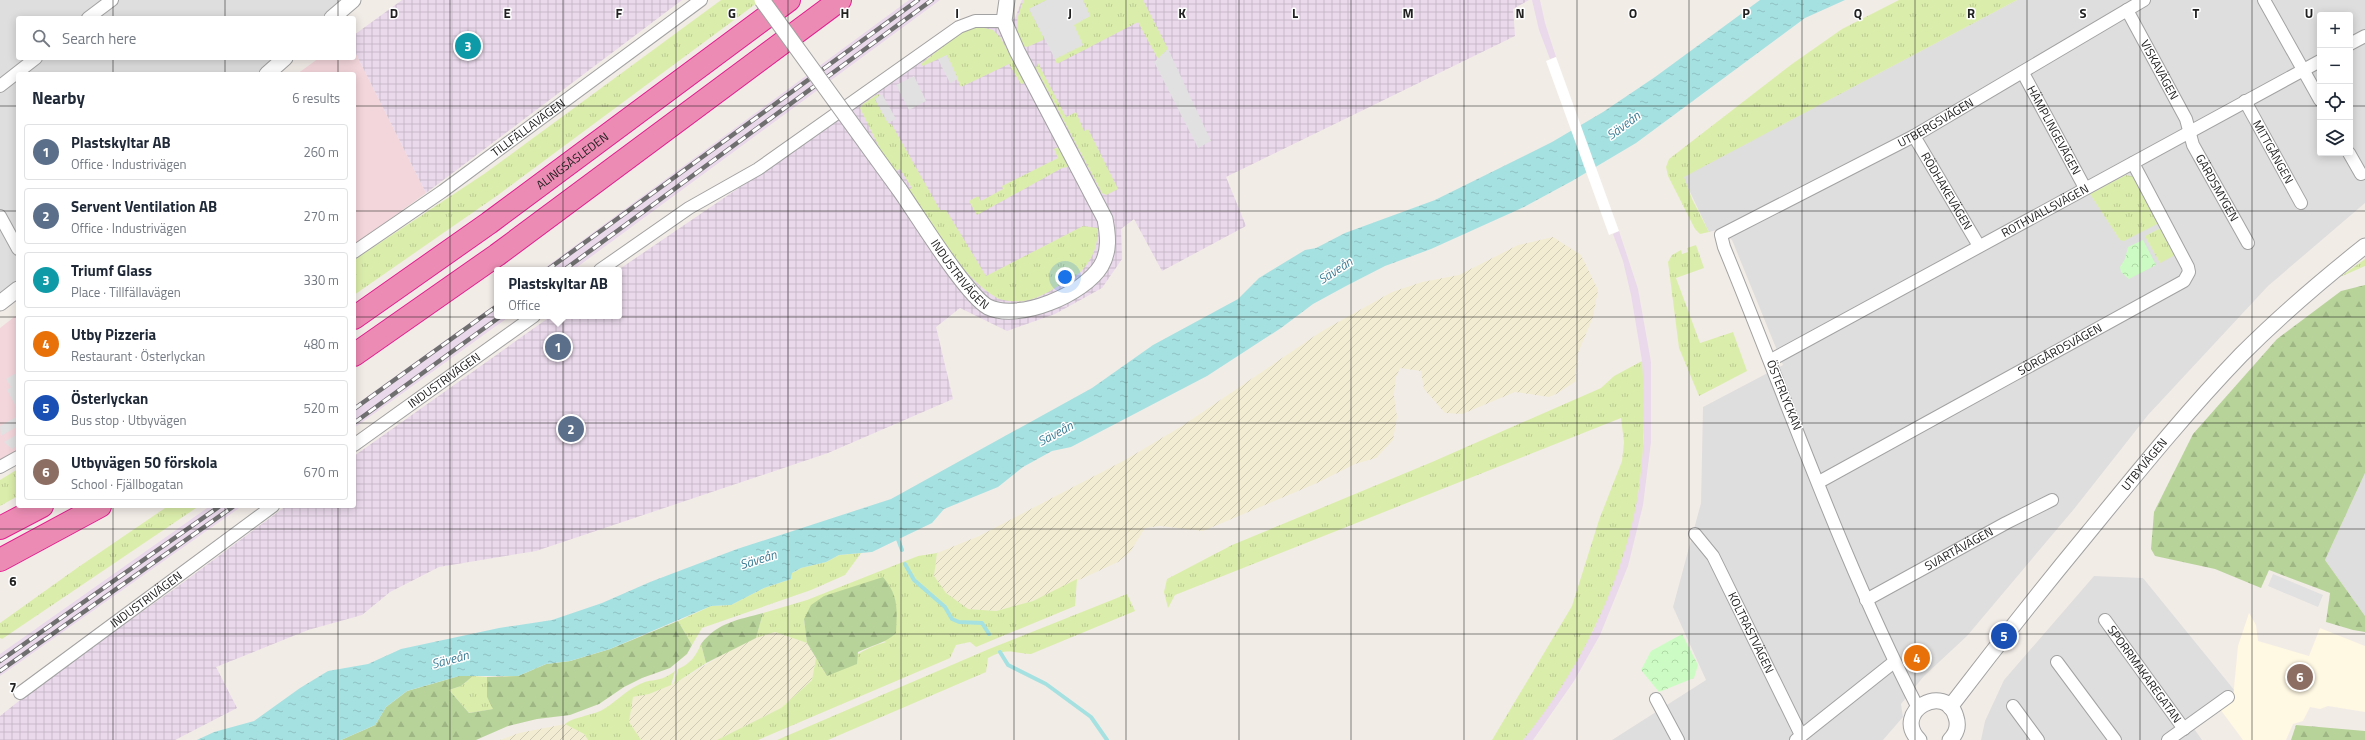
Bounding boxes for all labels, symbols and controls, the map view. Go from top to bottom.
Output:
text: D [390,3,398,23]
text: E [503,3,511,23]
text: F [616,3,623,23]
text: G [728,3,736,23]
text: H [841,3,849,23]
text: I [955,3,959,23]
text: J [1068,3,1072,23]
text: K [1178,3,1186,23]
text: L [1292,3,1298,23]
text: M [1402,3,1414,23]
text: N [1515,3,1525,23]
text: O [1629,3,1637,23]
text: P [1742,3,1750,23]
text: Q [1854,3,1862,23]
text: R [1967,3,1975,23]
text: S [2079,3,2087,23]
text: T [2193,3,2200,23]
text: U [2305,3,2313,23]
map controls [2317,12,2353,156]
button: + [2317,12,2353,48]
search box [16,16,356,60]
icon: search [30,27,52,49]
text: Search here [62,27,136,50]
pin: 3 [455,31,481,61]
street label: VISKAVÄGEN [2136,36,2184,103]
button: − [2317,48,2353,84]
street label: HÄMPLINGEVÄGEN [2022,82,2086,178]
button: locate [2317,84,2353,120]
text: Nearby [32,85,85,111]
text: 6 results [292,88,340,108]
street label: UTBERGSVÄGEN [1894,93,1977,152]
street label: TILLFÄLLAVÄGEN [487,94,569,161]
water label: Säveån [1602,105,1644,144]
street label: MITTGÅNGEN [2248,116,2299,187]
button: layers [2317,120,2353,156]
street label: ALINGSÅSLEDEN [532,127,612,194]
text: Plastskyltar AB [71,131,171,154]
text: 1 [42,142,50,162]
text: 260 m [303,142,339,162]
street label: RÖDHAKEVÄGEN [1917,148,1977,233]
street label: GÄRDSMYGEN [2191,150,2244,225]
text: Office · Industrivägen [71,154,187,174]
street label: ROTHVALLSVÄGEN [1998,179,2092,242]
text: Servent Ventilation AB [71,195,217,218]
text: 2 [42,206,50,226]
text: 270 m [303,206,339,226]
text: Office · Industrivägen [71,218,187,238]
street label: INDUSTRIVÄGEN [926,235,994,314]
water label: Säveån [1314,251,1357,289]
text: Triumf Glass [71,259,152,282]
popup [494,267,622,319]
your location [1055,267,1075,287]
text: 3 [42,270,50,290]
text: 330 m [303,270,339,290]
text: Plastskyltar AB [508,272,608,295]
text: Place · Tillfällavägen [71,282,181,302]
text: Office [508,295,540,315]
street label: SÖRGÅRDSVÄGEN [2014,318,2105,380]
text: Utby Pizzeria [71,323,156,346]
pin: 1 [545,332,571,362]
text: 4 [42,334,50,354]
text: 480 m [303,334,339,354]
text: Restaurant · Österlyckan [71,346,205,366]
street label: INDUSTRIVÄGEN [404,347,484,413]
street label: ÖSTERLYCKAN [1762,357,1807,433]
text: Österlyckan [71,387,148,410]
text: 5 [42,398,50,418]
text: 520 m [303,398,339,418]
text: Bus stop · Utbyvägen [71,410,187,430]
pin: 2 [558,414,584,444]
water label: Säveån [1034,415,1077,451]
street label: UTBYVÄGEN [2116,433,2172,495]
text: Utbyvägen 50 förskola [71,451,217,474]
text: 6 [42,462,50,482]
text: 670 m [303,462,339,482]
text: School · Fjällbogatan [71,474,183,494]
street label: SVARTÅVÄGEN [1921,522,1996,575]
water label: Säveån [737,544,779,574]
street label: INDUSTRIVÄGEN [106,566,186,632]
text: 6 [9,571,17,591]
street label: KOLTRASTVÄGEN [1723,589,1779,676]
pin: 5 [1991,621,2017,651]
street label: SPORRMAKAREGATAN [2103,621,2187,727]
pin: 4 [1904,643,1930,673]
water label: Säveån [429,644,471,674]
pin: 6 [2287,662,2313,692]
text: 7 [9,677,17,697]

